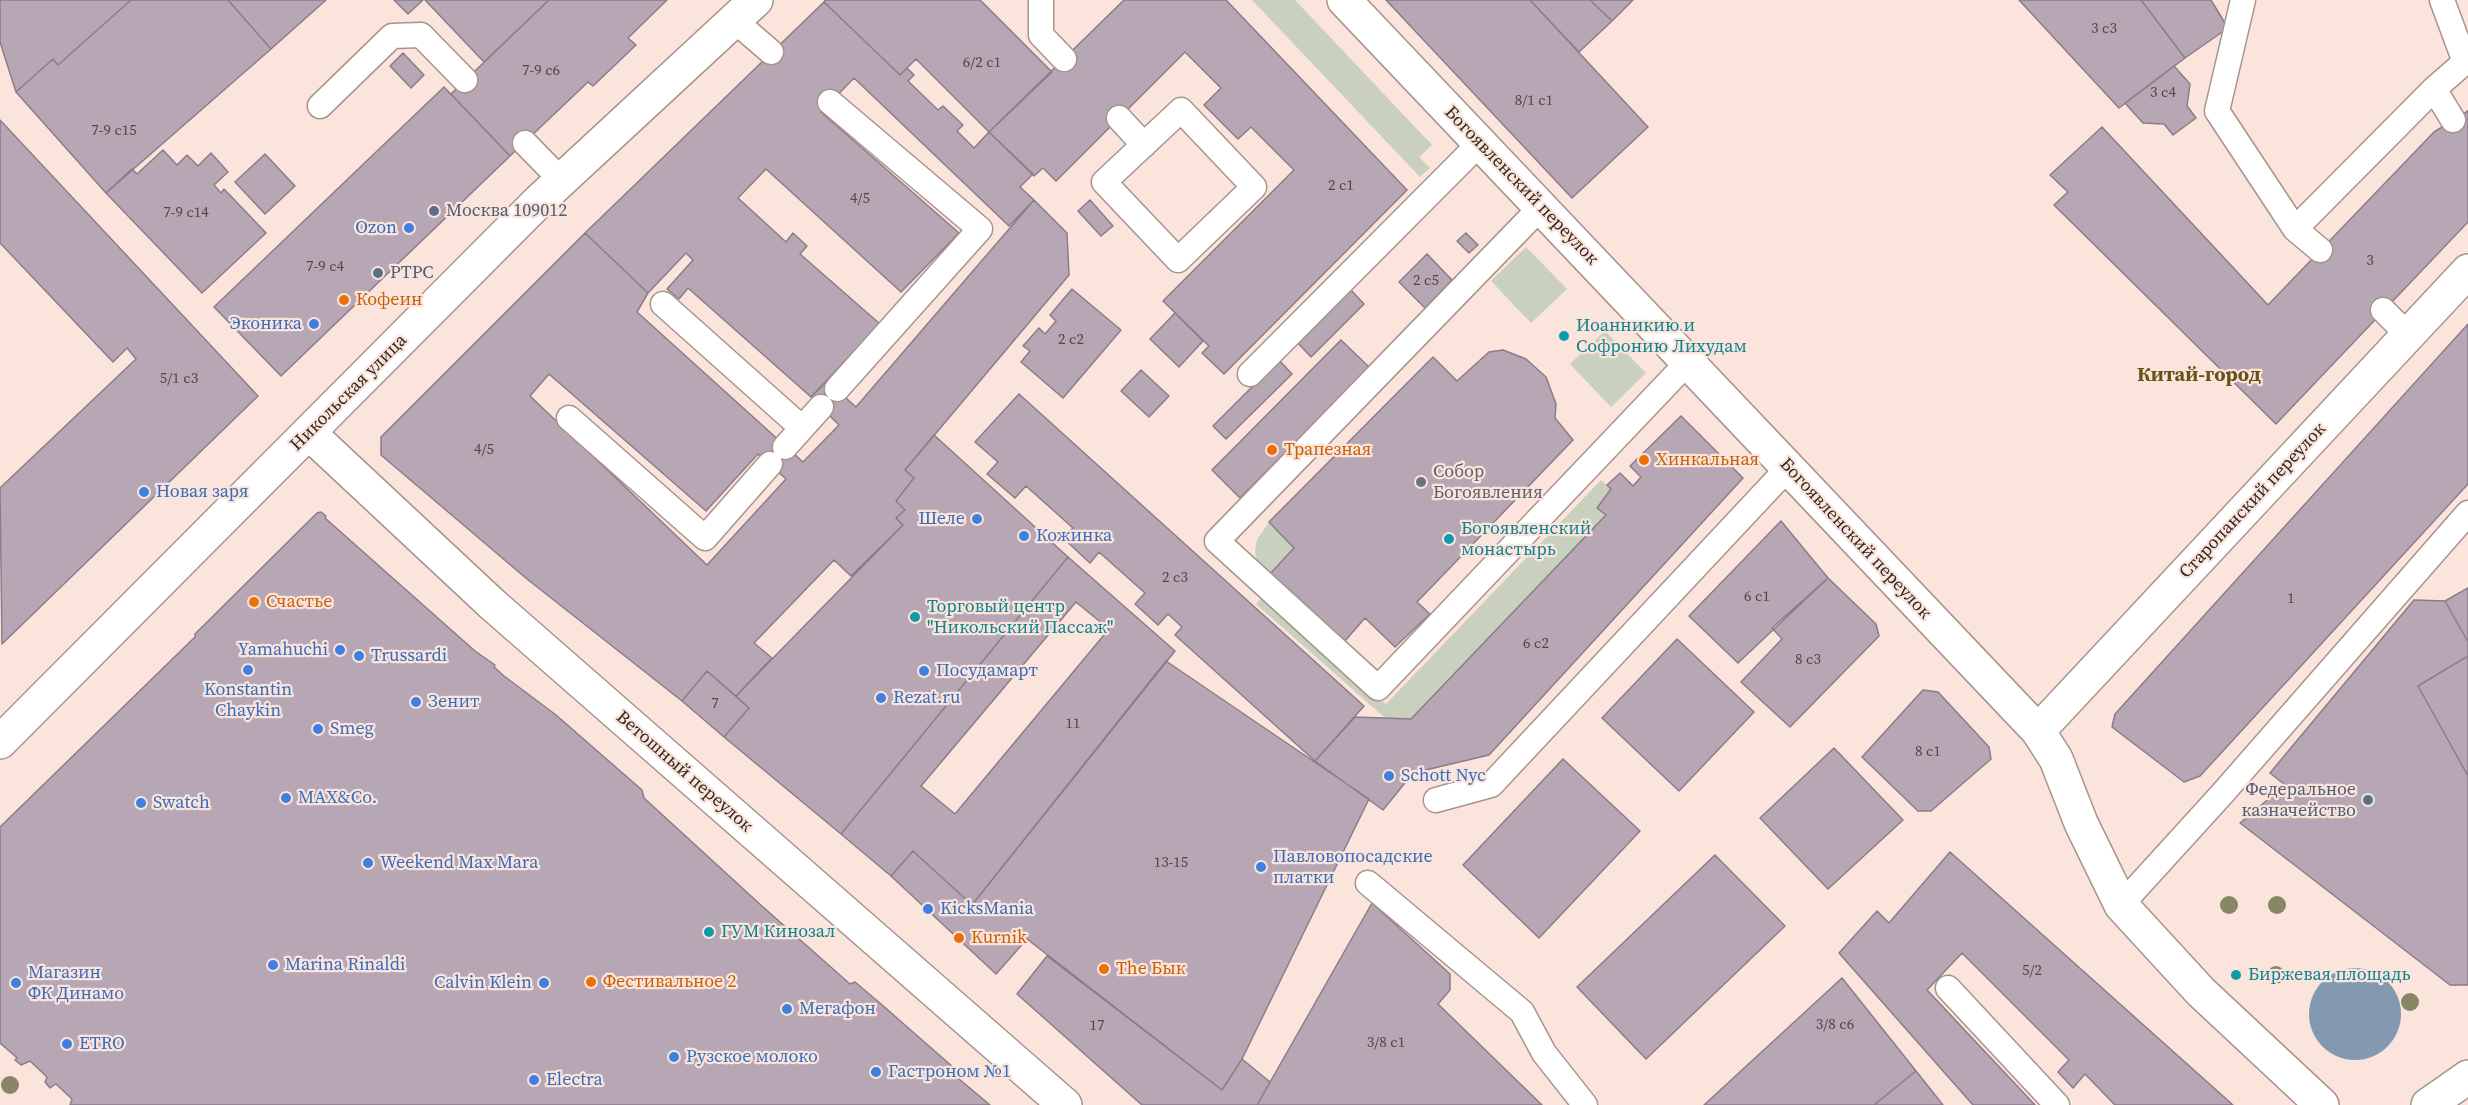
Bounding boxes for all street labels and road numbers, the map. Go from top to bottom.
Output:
street label: Богоявленский переулок [1439,102,1603,270]
street label: Никольская улица [286,330,412,456]
street label: Старопанский переулок [2175,419,2331,583]
street label: Богоявленский переулок [1775,454,1935,624]
street label: Ветошный переулок [611,707,757,837]

